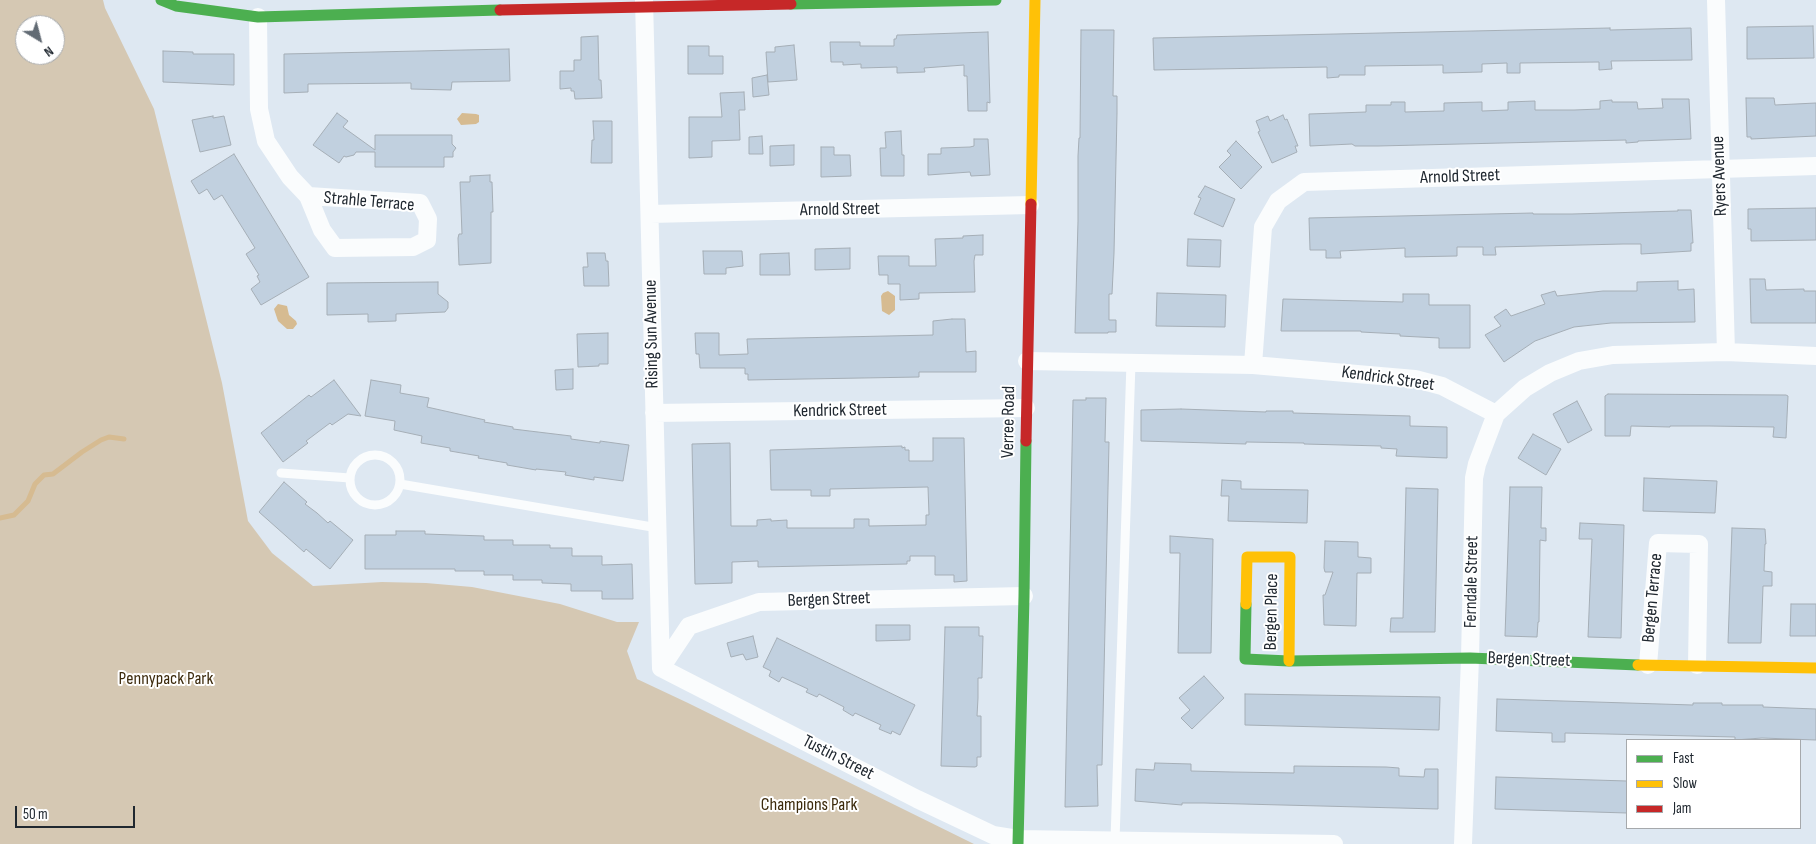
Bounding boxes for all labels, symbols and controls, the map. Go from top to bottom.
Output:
north arrow [15,15,65,65]
text: N [41,43,57,61]
street label: Ryers Avenue [1708,135,1732,217]
street label: Arnold Street [1420,165,1500,189]
street label: Strahle Terrace [323,187,415,217]
street label: Arnold Street [800,199,880,221]
street label: Rising Sun Avenue [640,279,664,389]
street label: Kendrick Street [1340,362,1436,396]
street label: Verree Road [998,386,1020,458]
street label: Kendrick Street [793,399,887,423]
street label: Ferndale Street [1460,536,1484,628]
street label: Bergen Terrace [1638,552,1668,644]
street label: Bergen Place [1261,573,1283,651]
street label: Bergen Street [787,588,871,612]
street label: Bergen Street [1487,648,1571,672]
park label: Pennypack Park [119,668,213,690]
street label: Tustin Street [799,731,877,785]
legend [1626,739,1801,829]
text: Fast [1673,749,1694,768]
text: Slow [1673,774,1697,793]
park label: Champions Park [761,794,857,816]
scale bar [18,796,138,828]
text: Jam [1673,799,1691,818]
text: 50 m [23,805,48,824]

